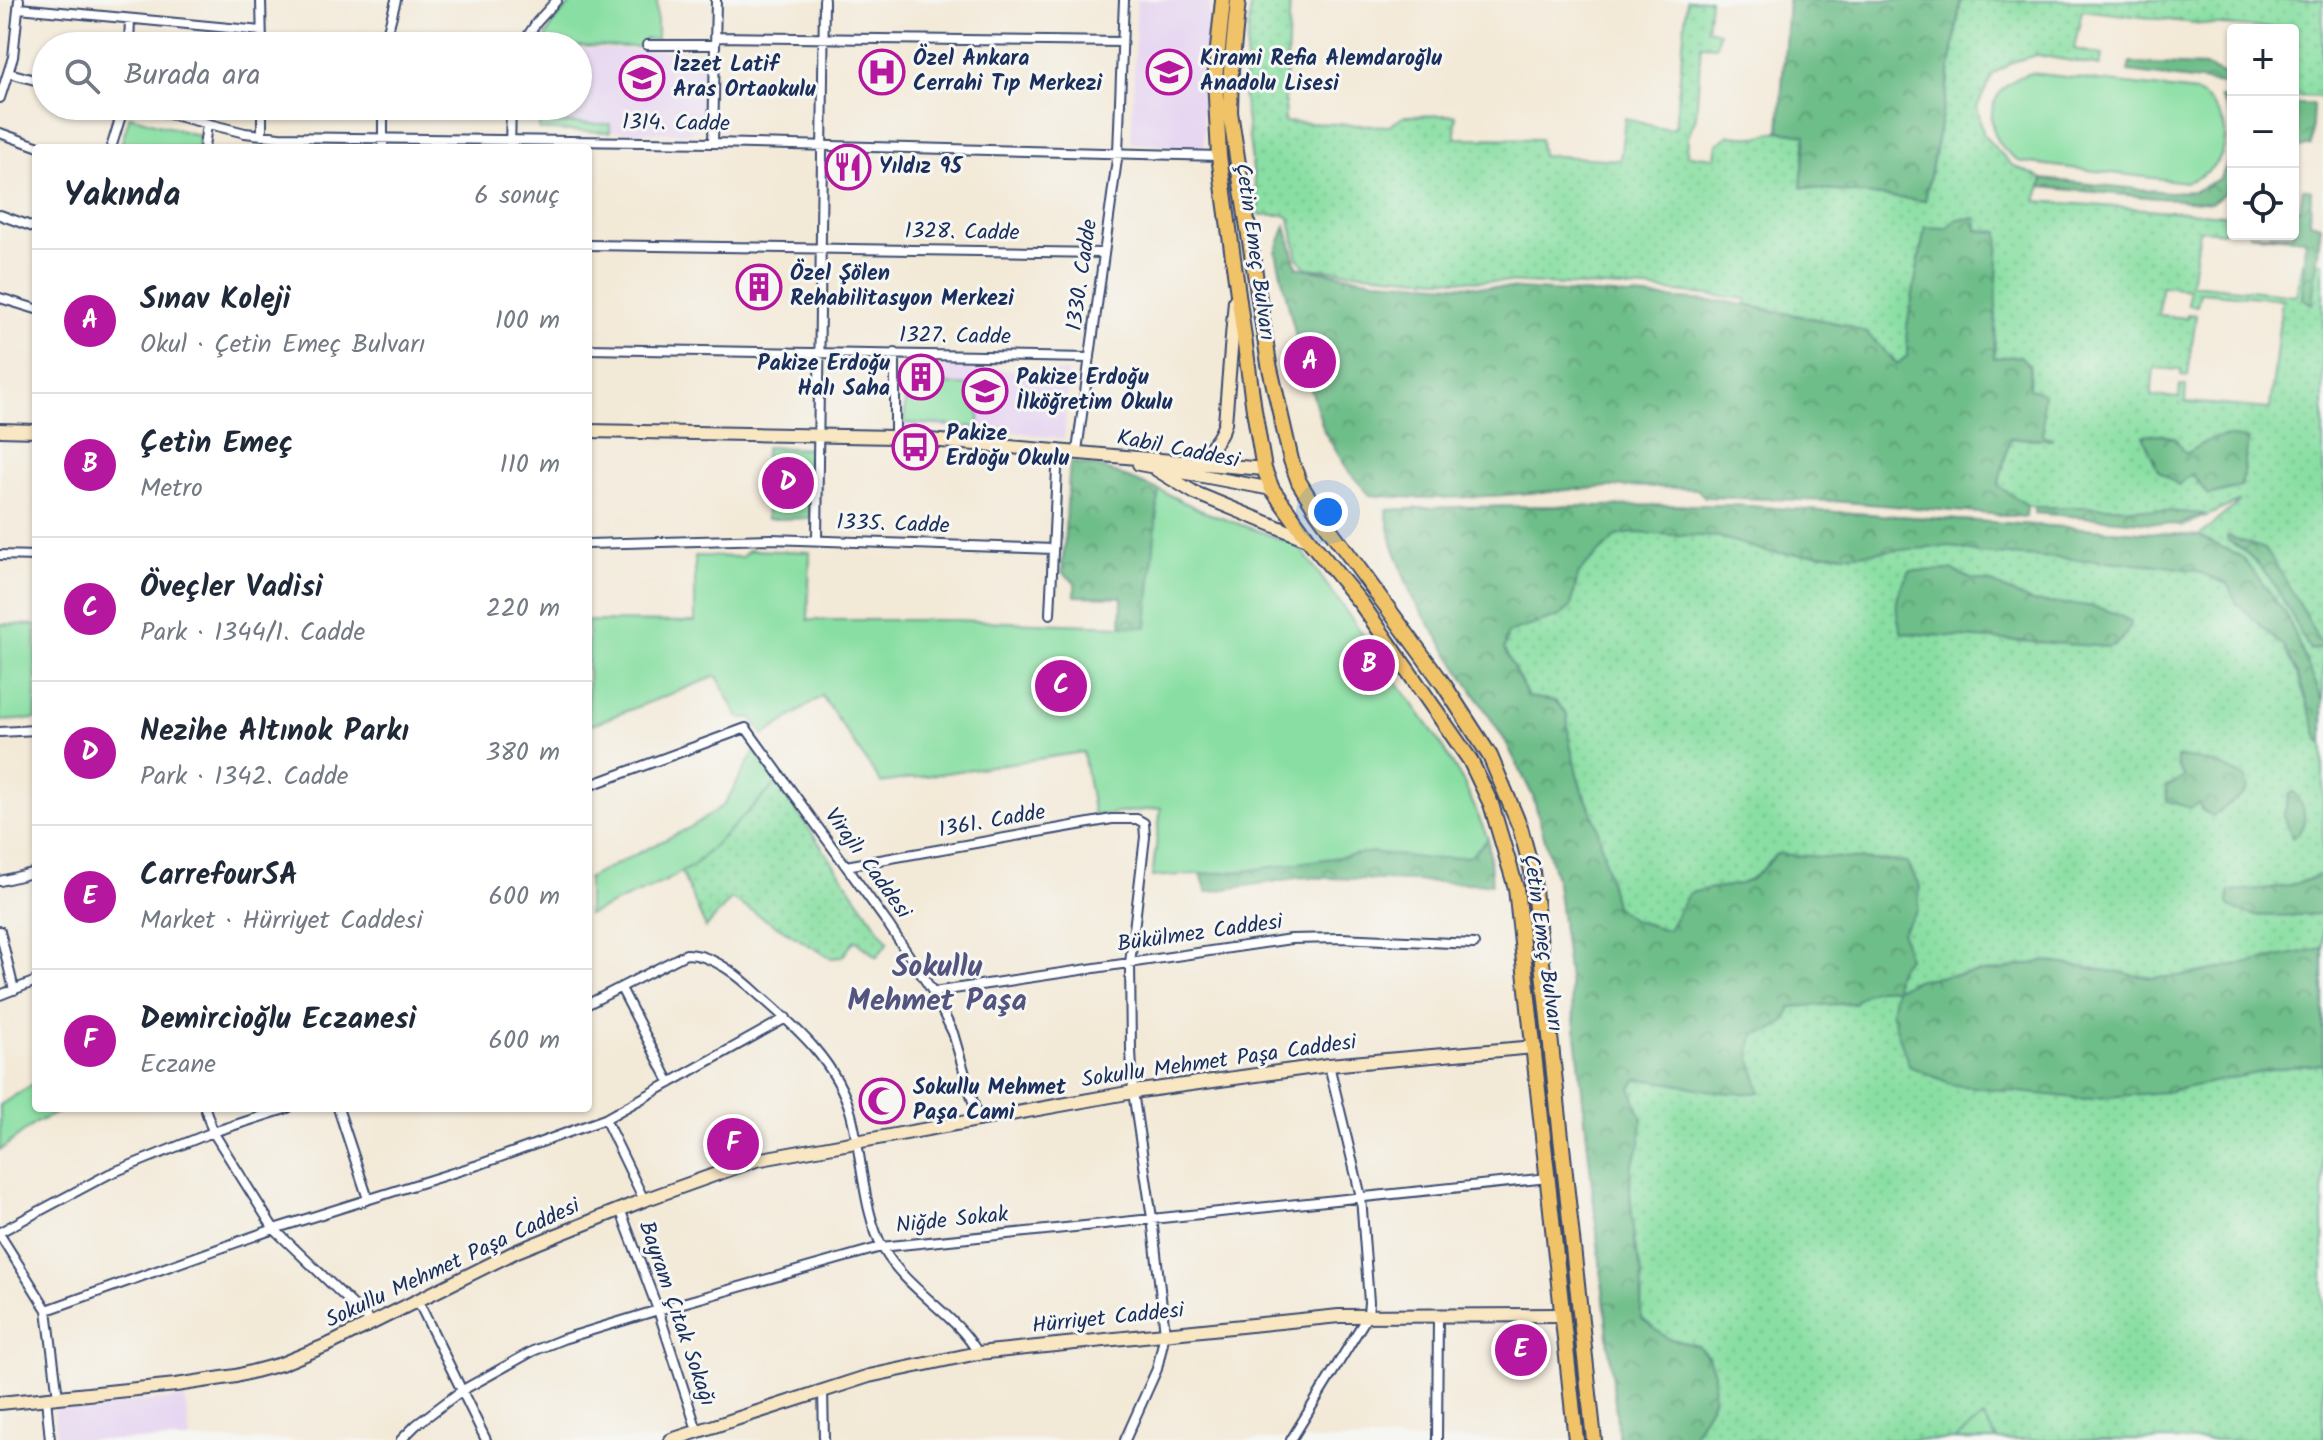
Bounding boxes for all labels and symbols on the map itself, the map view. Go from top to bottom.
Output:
place label: Özel Ankara Cerrahi Tıp Merkezi [913,42,1104,102]
place label: Kirami Refia Alemdaroğlu Anadolu Lisesi [1200,42,1442,102]
place label: İzzet Latif Aras Ortaokulu [673,48,816,108]
hospital icon: Özel Ankara Cerrahi Tıp Merkezi [858,48,906,96]
school or university icon: Kirami Refia Alemdaroğlu Anadolu Lisesi [1145,48,1193,96]
school or university icon: İzzet Latif Aras Ortaokulu [618,54,666,102]
street label: 1314. Cadde [622,106,730,142]
restaurant icon: Yıldız 95 [824,143,872,191]
place label: Yıldız 95 [879,150,964,185]
street label: Çetin Emeç Bulvarı [1224,161,1284,343]
street label: 1328. Cadde [904,215,1020,252]
street label: 1330. Cadde [1058,217,1108,333]
place label: Özel Şölen Rehabilitasyon Merkezi [790,257,1015,317]
building icon: Özel Şölen Rehabilitasyon Merkezi [735,263,783,311]
street label: 1327. Cadde [899,319,1011,355]
pin: A [1284,332,1336,392]
place label: Pakize Erdoğu Halı Saha [757,347,890,407]
building icon: Pakize Erdoğu Halı Saha [897,353,945,401]
place label: Pakize Erdoğu İlköğretim Okulu [1016,361,1173,421]
school or university icon: Pakize Erdoğu İlköğretim Okulu [961,367,1009,415]
place label: Pakize Erdoğu Okulu [946,417,1070,477]
street label: Kabil Caddesi [1114,421,1243,479]
bus stop icon: Pakize Erdoğu Okulu [891,423,939,471]
pin: D [762,453,814,513]
your location [1308,492,1348,532]
street label: 1335. Cadde [836,506,950,544]
pin: B [1343,635,1395,695]
pin: C [1035,656,1087,716]
street label: 1361. Cadde [936,795,1048,849]
street label: Virajlı Caddesi [815,801,920,927]
street label: Çetin Emeç Bulvarı [1512,852,1572,1034]
street label: Bükülmez Caddesi [1115,905,1286,963]
district label: Sokullu Mehmet Paşa [847,944,1027,1026]
street label: Sokullu Mehmet Paşa Caddesi [1079,1025,1359,1099]
place label: Sokullu Mehmet Paşa Cami [913,1071,1067,1131]
mosque icon: Sokullu Mehmet Paşa Cami [858,1077,906,1125]
pin: F [707,1114,759,1174]
street label: Sokullu Mehmet Paşa Caddesi [320,1189,587,1338]
street label: Niğde Sokak [894,1198,1011,1244]
street label: Bayram Çıtak Sokağı [628,1217,724,1411]
street label: Hürriyet Caddesi [1030,1294,1186,1344]
pin: E [1495,1320,1547,1380]

